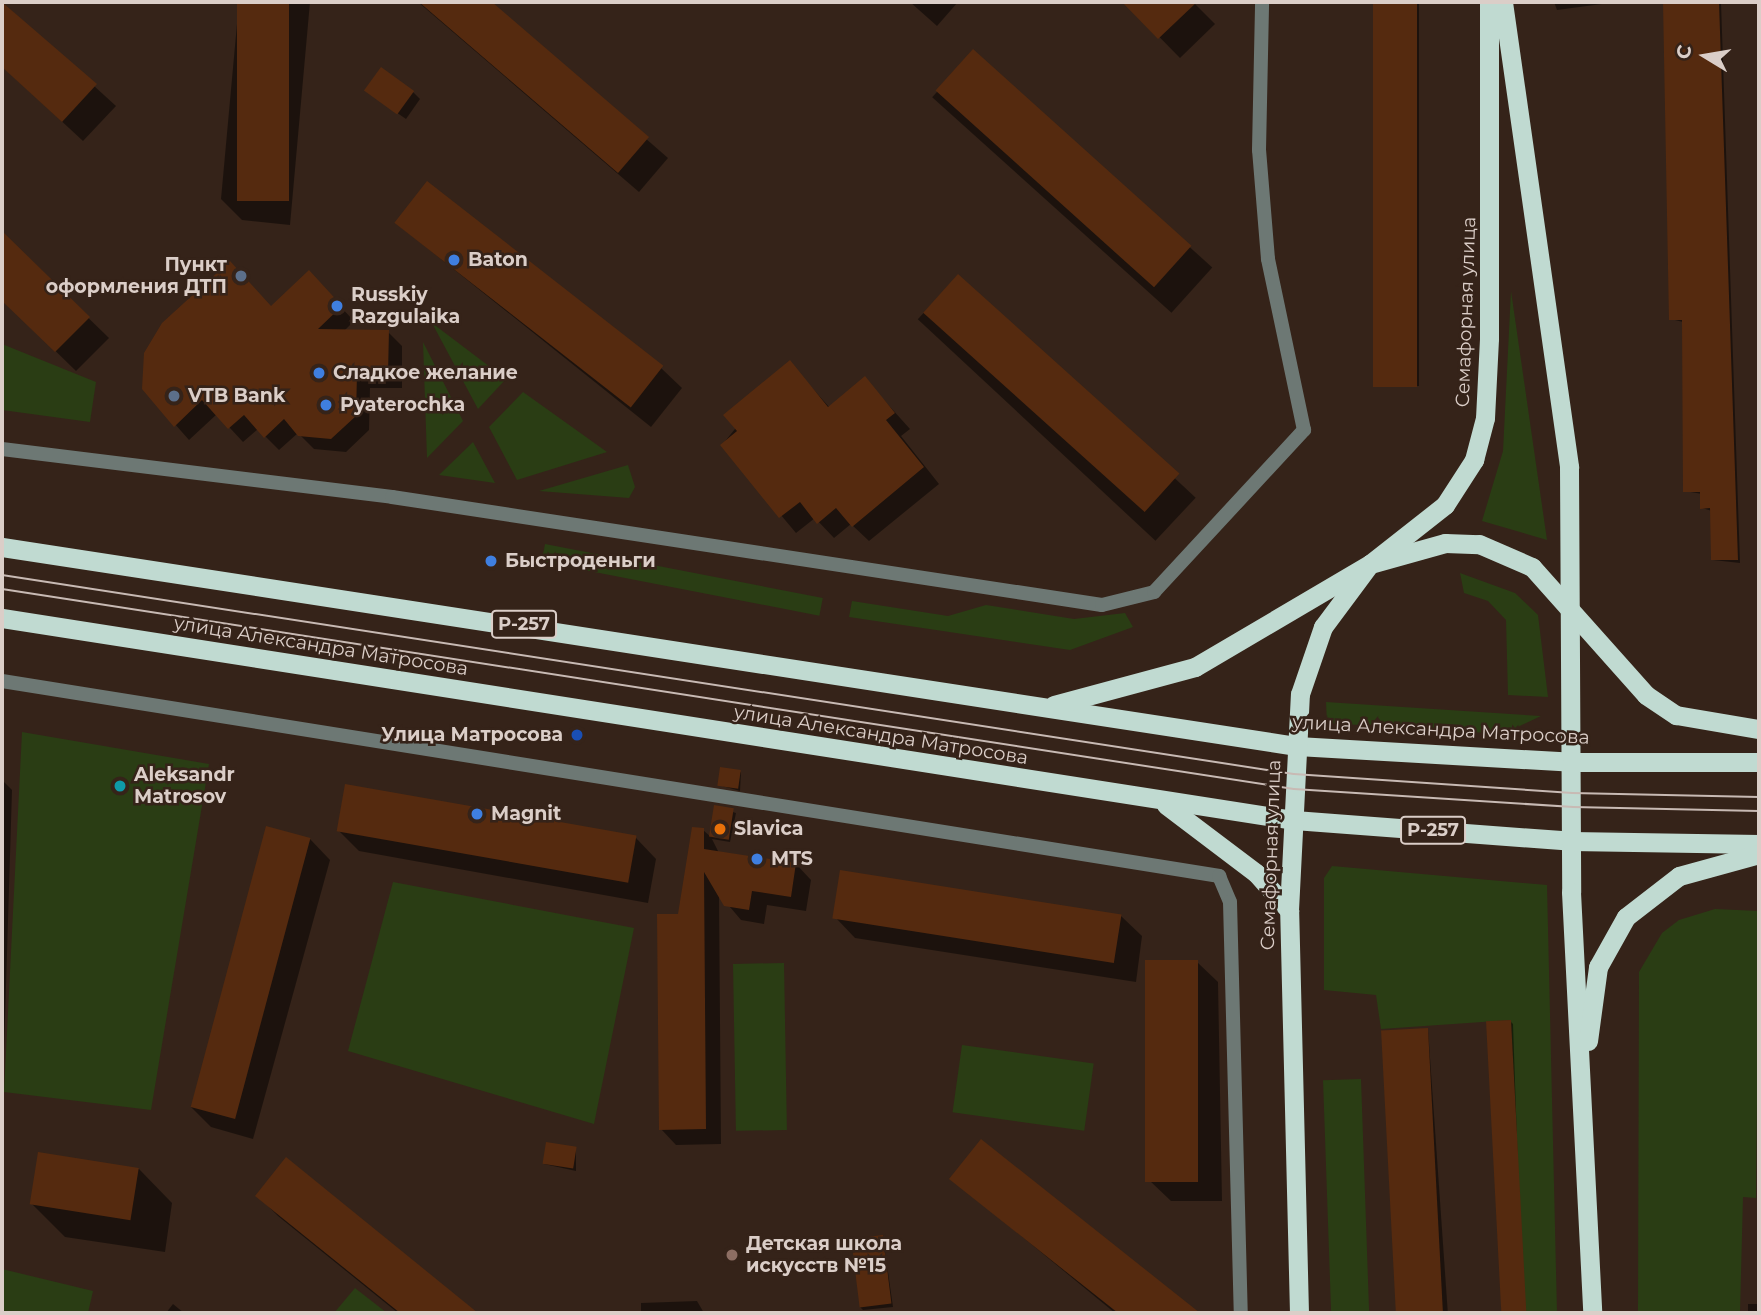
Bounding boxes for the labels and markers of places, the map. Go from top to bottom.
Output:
place label: Baton [468,249,528,271]
marker: Baton [446,252,462,268]
place label: Пункт оформления ДТП [46,254,227,298]
marker: Пункт оформления ДТП [233,268,249,284]
place label: Russkiy Razgulaika [351,284,460,328]
marker: Russkiy Razgulaika [329,298,345,314]
place label: Сладкое желание [333,362,518,384]
marker: Сладкое желание [311,365,327,381]
place label: VTB Bank [188,385,285,407]
marker: VTB Bank [166,388,182,404]
place label: Pyaterochka [340,394,465,416]
marker: Pyaterochka [318,397,334,413]
place label: Быстроденьги [505,550,656,572]
marker: Быстроденьги [483,553,499,569]
place label: Улица Матросова [381,724,563,746]
marker: Улица Матросова [569,727,585,743]
place label: Aleksandr Matrosov [134,764,235,808]
marker: Aleksandr Matrosov [112,778,128,794]
place label: Magnit [491,803,561,825]
marker: Magnit [469,806,485,822]
place label: Slavica [734,818,803,840]
marker: Slavica [712,821,728,837]
place label: MTS [771,848,813,870]
marker: MTS [749,851,765,867]
place label: Детская школа искусств №15 [746,1233,902,1277]
marker: Детская школа искусств №15 [724,1247,740,1263]

